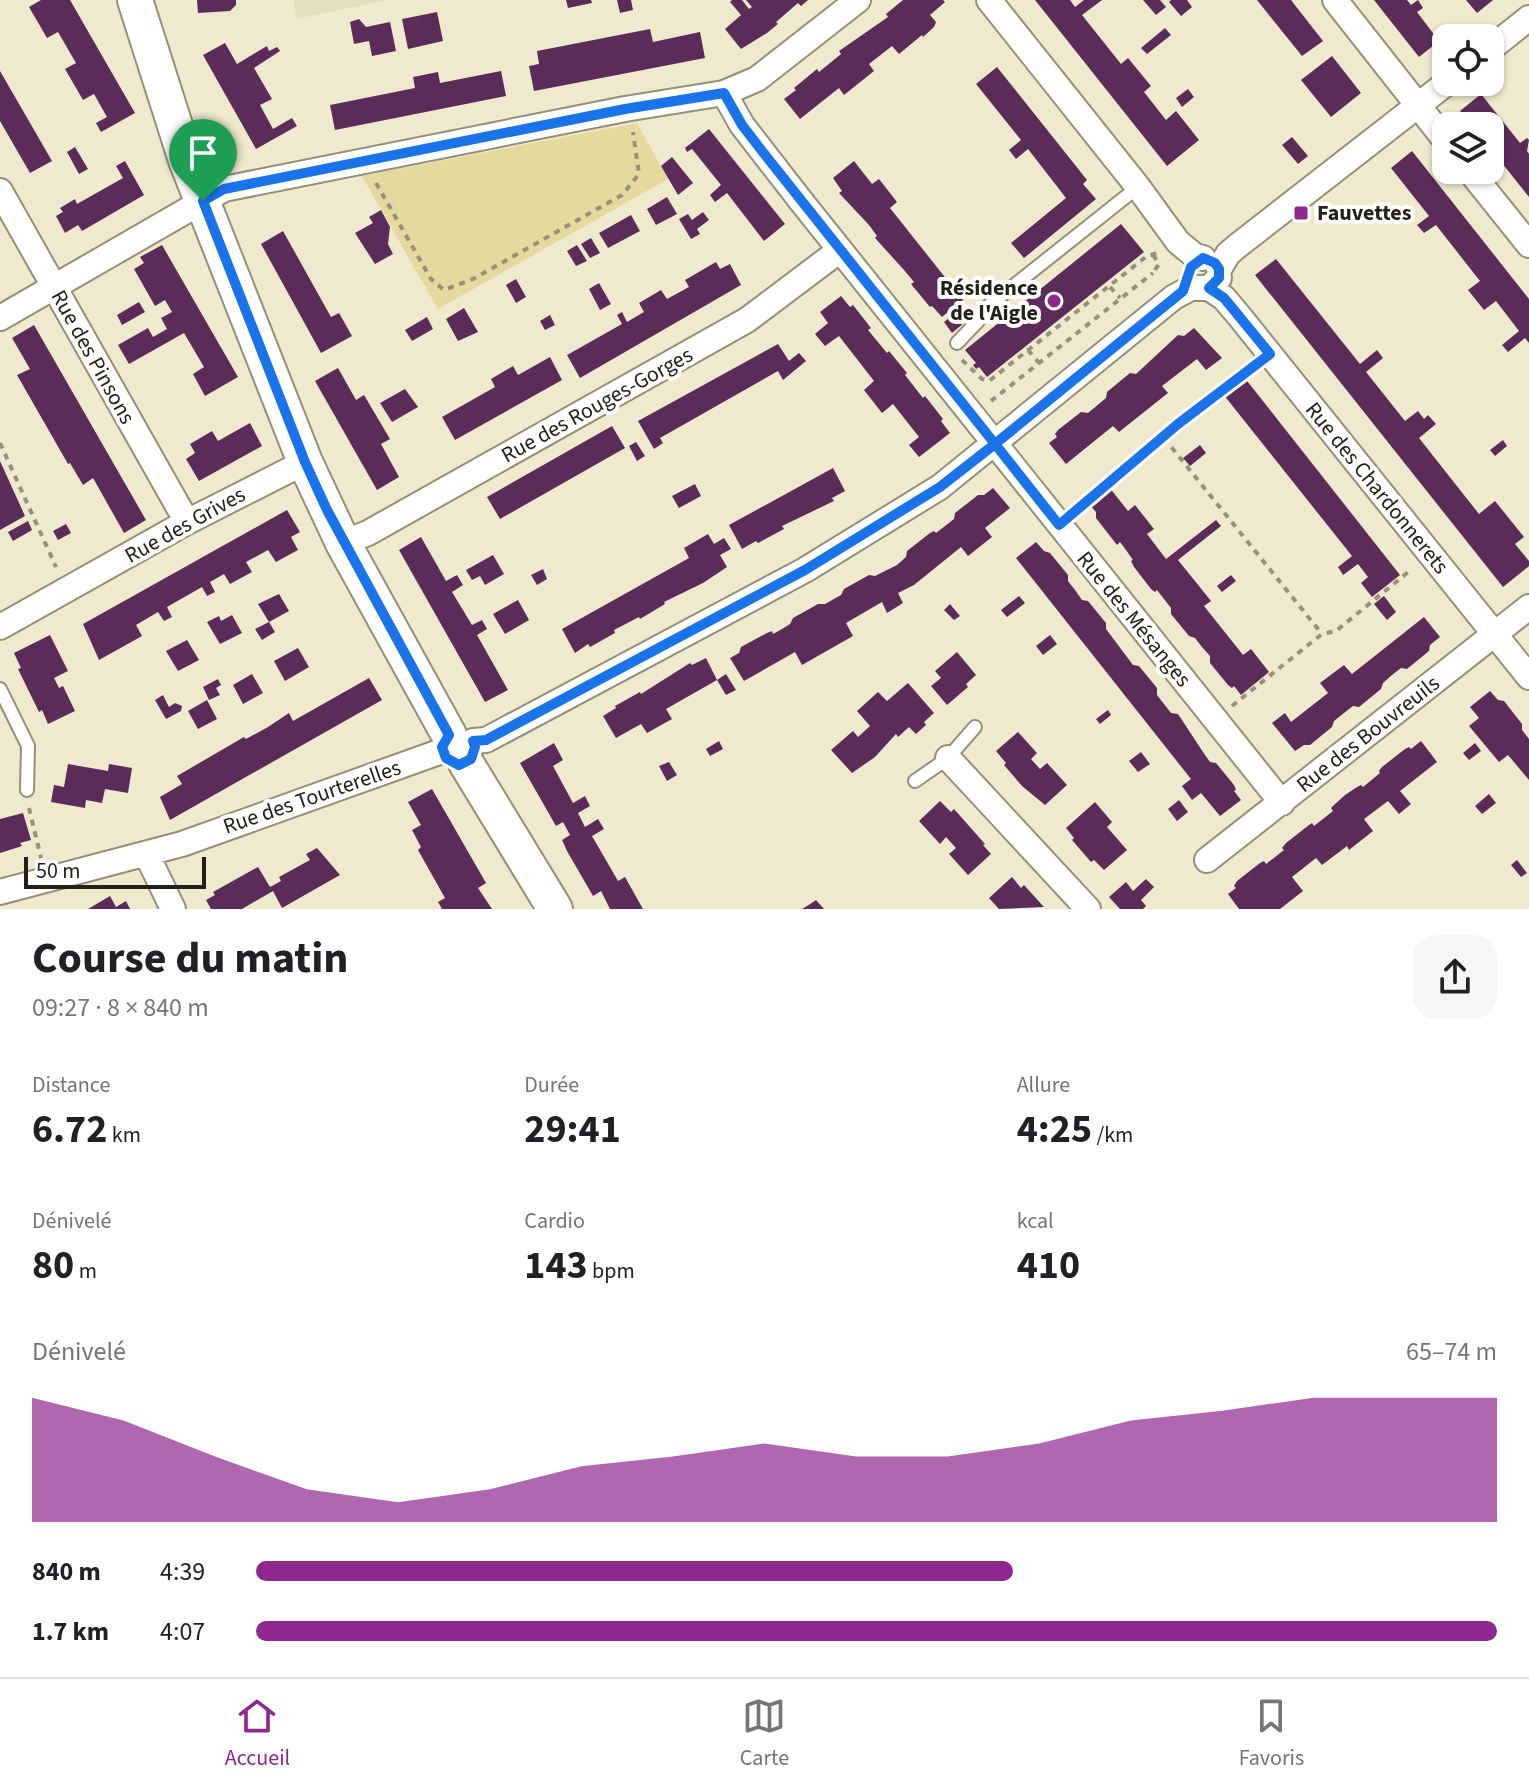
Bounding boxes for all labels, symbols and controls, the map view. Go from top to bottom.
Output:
map controls [1432,24,1504,184]
button: locate [1432,24,1504,96]
button: layers [1432,112,1504,184]
pin [169,119,237,201]
icon: arrive [181,131,225,175]
place label: Fauvettes [1317,197,1412,229]
marker: Fauvettes [1292,204,1310,222]
place label: Résidence de l'Aigle [940,272,1038,329]
street label: Rue des Pinsons [43,284,143,430]
marker: Résidence de l'Aigle [1045,292,1063,310]
street label: Rue des Rouges-Gorges [495,339,699,471]
street label: Rue des Chardonnerets [1297,395,1457,581]
street label: Rue des Grives [119,479,251,571]
street label: Rue des Mésanges [1069,544,1199,694]
street label: Rue des Bouvreuils [1290,668,1446,800]
street label: Rue des Tourterelles [219,752,405,842]
scale bar [24,853,206,889]
text: 50 m [36,855,81,887]
text: Course du matin [32,927,349,990]
button: share [1413,935,1497,1019]
text: 09:27 · 8 × 840 m [32,989,209,1026]
text: Distance [32,1069,110,1101]
text: Durée [524,1069,579,1101]
text: Allure [1017,1069,1070,1101]
text: 6.72 [32,1101,107,1158]
text: 29:41 [524,1101,621,1158]
text: 4:25 [1017,1101,1092,1158]
text: km [107,1119,141,1151]
text: /km [1092,1119,1133,1151]
text: Dénivelé [32,1205,112,1237]
text: Cardio [524,1205,585,1237]
text: kcal [1017,1205,1054,1237]
text: 80 [32,1237,74,1294]
text: 143 [524,1237,588,1294]
text: 410 [1017,1237,1080,1294]
text: m [74,1255,97,1287]
text: bpm [588,1255,635,1287]
text: Dénivelé [32,1333,126,1370]
text: 65–74 m [1406,1333,1497,1370]
text: 840 m [32,1553,101,1590]
text: 4:39 [160,1553,205,1590]
text: 1.7 km [32,1613,109,1650]
text: 4:07 [160,1613,205,1650]
tab: Accueil [225,1694,290,1774]
tab: Carte [740,1694,789,1774]
tab: Favoris [1239,1694,1304,1774]

